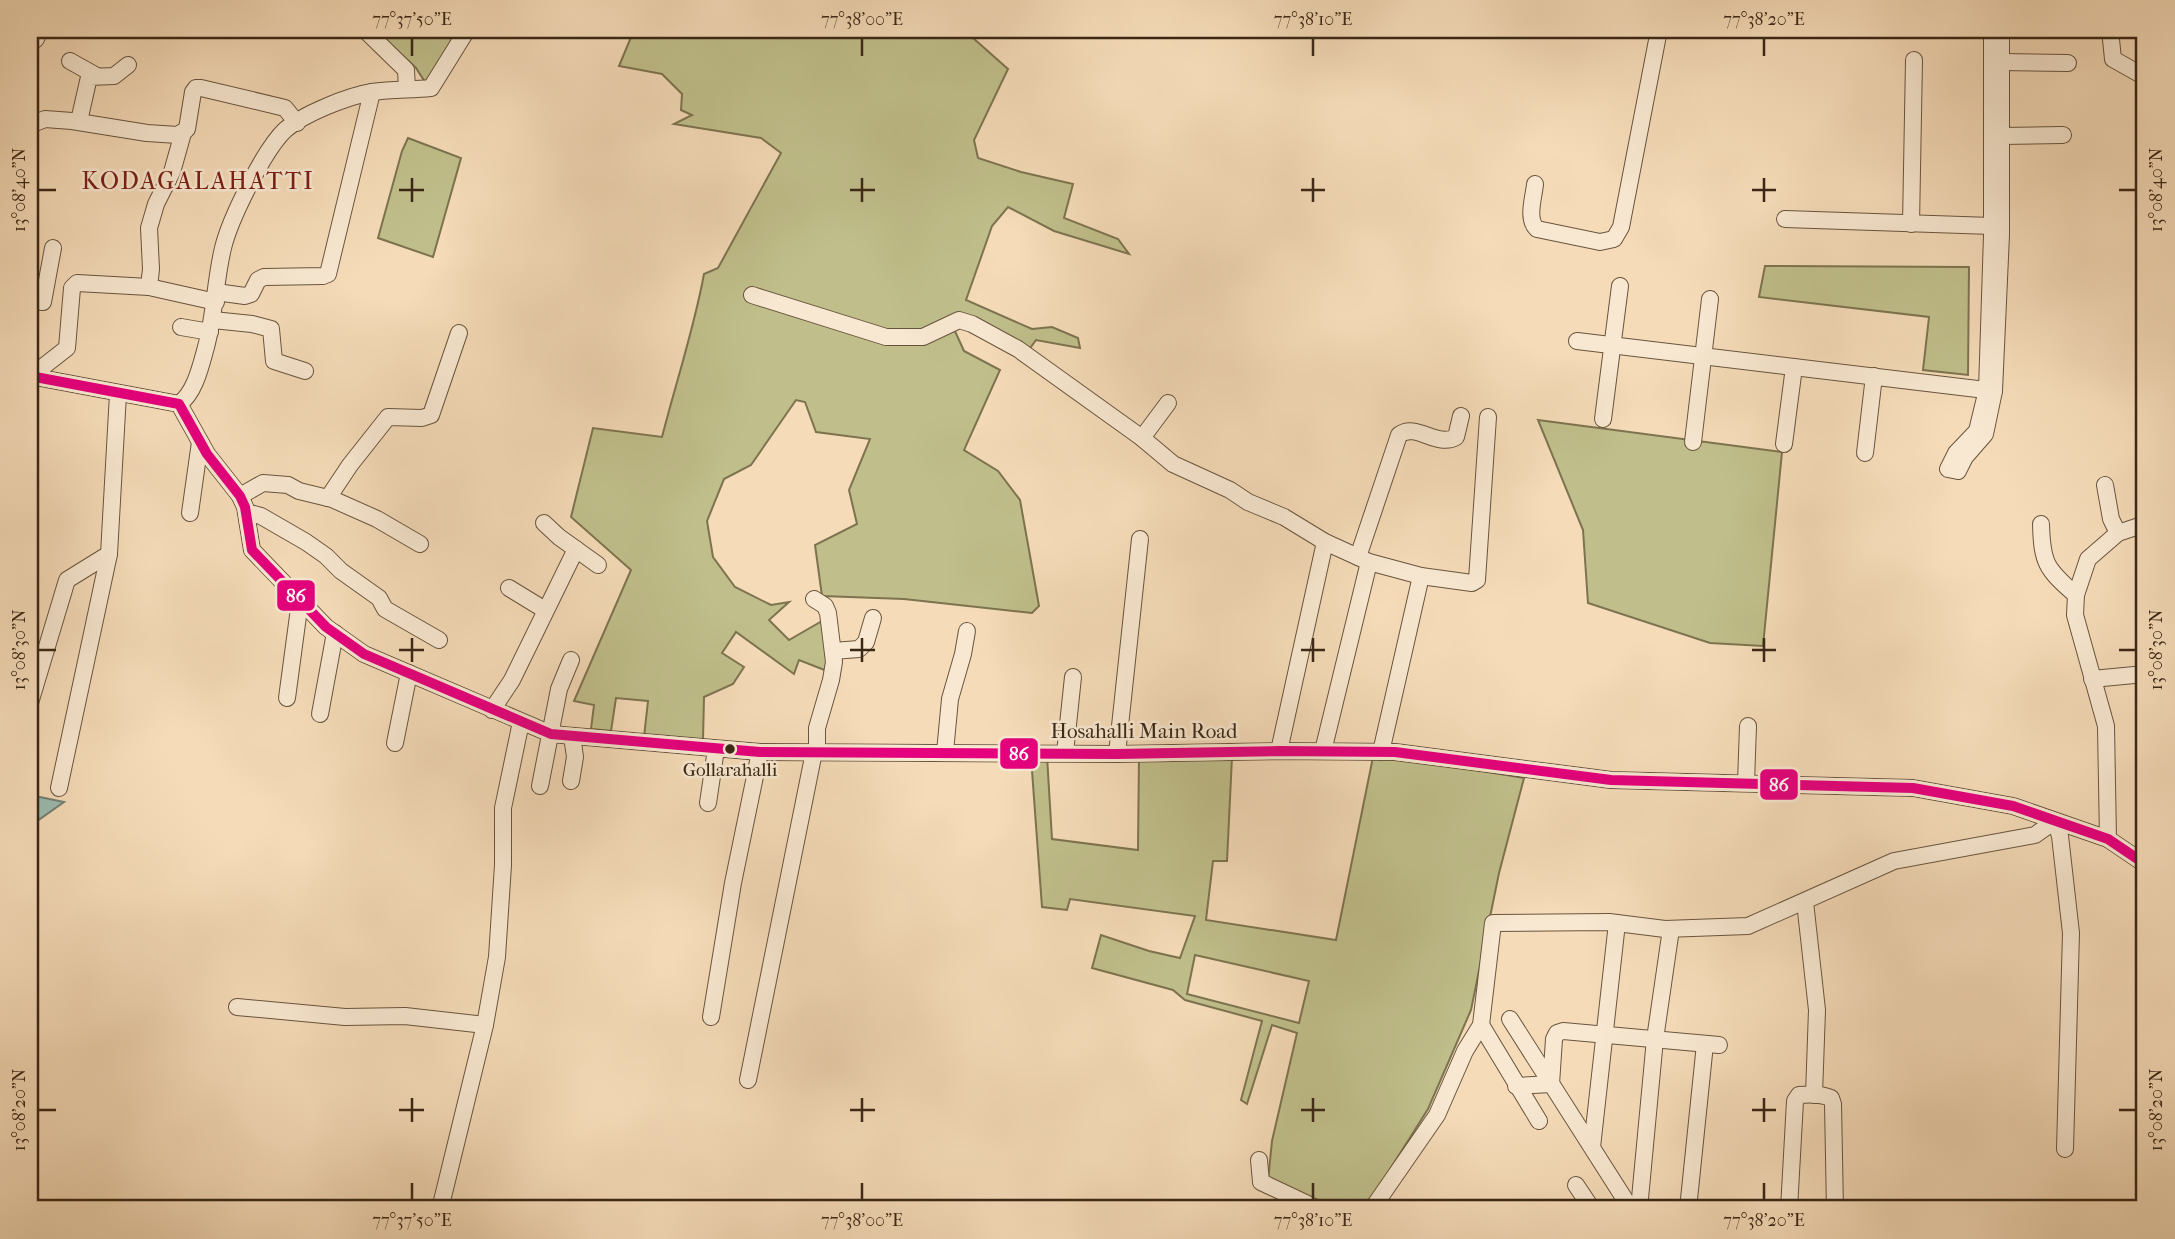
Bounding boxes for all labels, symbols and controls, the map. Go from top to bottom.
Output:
text: 77°37'50"E [372,9,452,30]
text: 77°38'00"E [821,9,903,30]
text: 77°38'10"E [1274,9,1352,30]
text: 77°38'20"E [1723,9,1805,30]
text: 13°08'40"N [9,147,30,232]
text: 13°08'40"N [2146,147,2167,232]
district label: KODAGALAHATTI [81,167,315,195]
line badge: 86 [276,579,316,612]
text: 86 [286,585,307,607]
text: 13°08'30"N [9,609,30,691]
text: 13°08'30"N [2146,609,2167,691]
street label: Hosahalli Main Road [1051,719,1238,743]
line badge: 86 [999,737,1039,770]
marker: Gollarahalli [723,742,737,756]
text: 86 [1009,743,1030,765]
place label: Gollarahalli [683,759,778,781]
line badge: 86 [1759,768,1799,801]
text: 86 [1769,774,1790,796]
text: 13°08'20"N [9,1068,30,1152]
text: 13°08'20"N [2146,1068,2167,1152]
text: 77°37'50"E [372,1210,452,1231]
text: 77°38'00"E [821,1210,903,1231]
text: 77°38'10"E [1274,1210,1352,1231]
text: 77°38'20"E [1723,1210,1805,1231]

